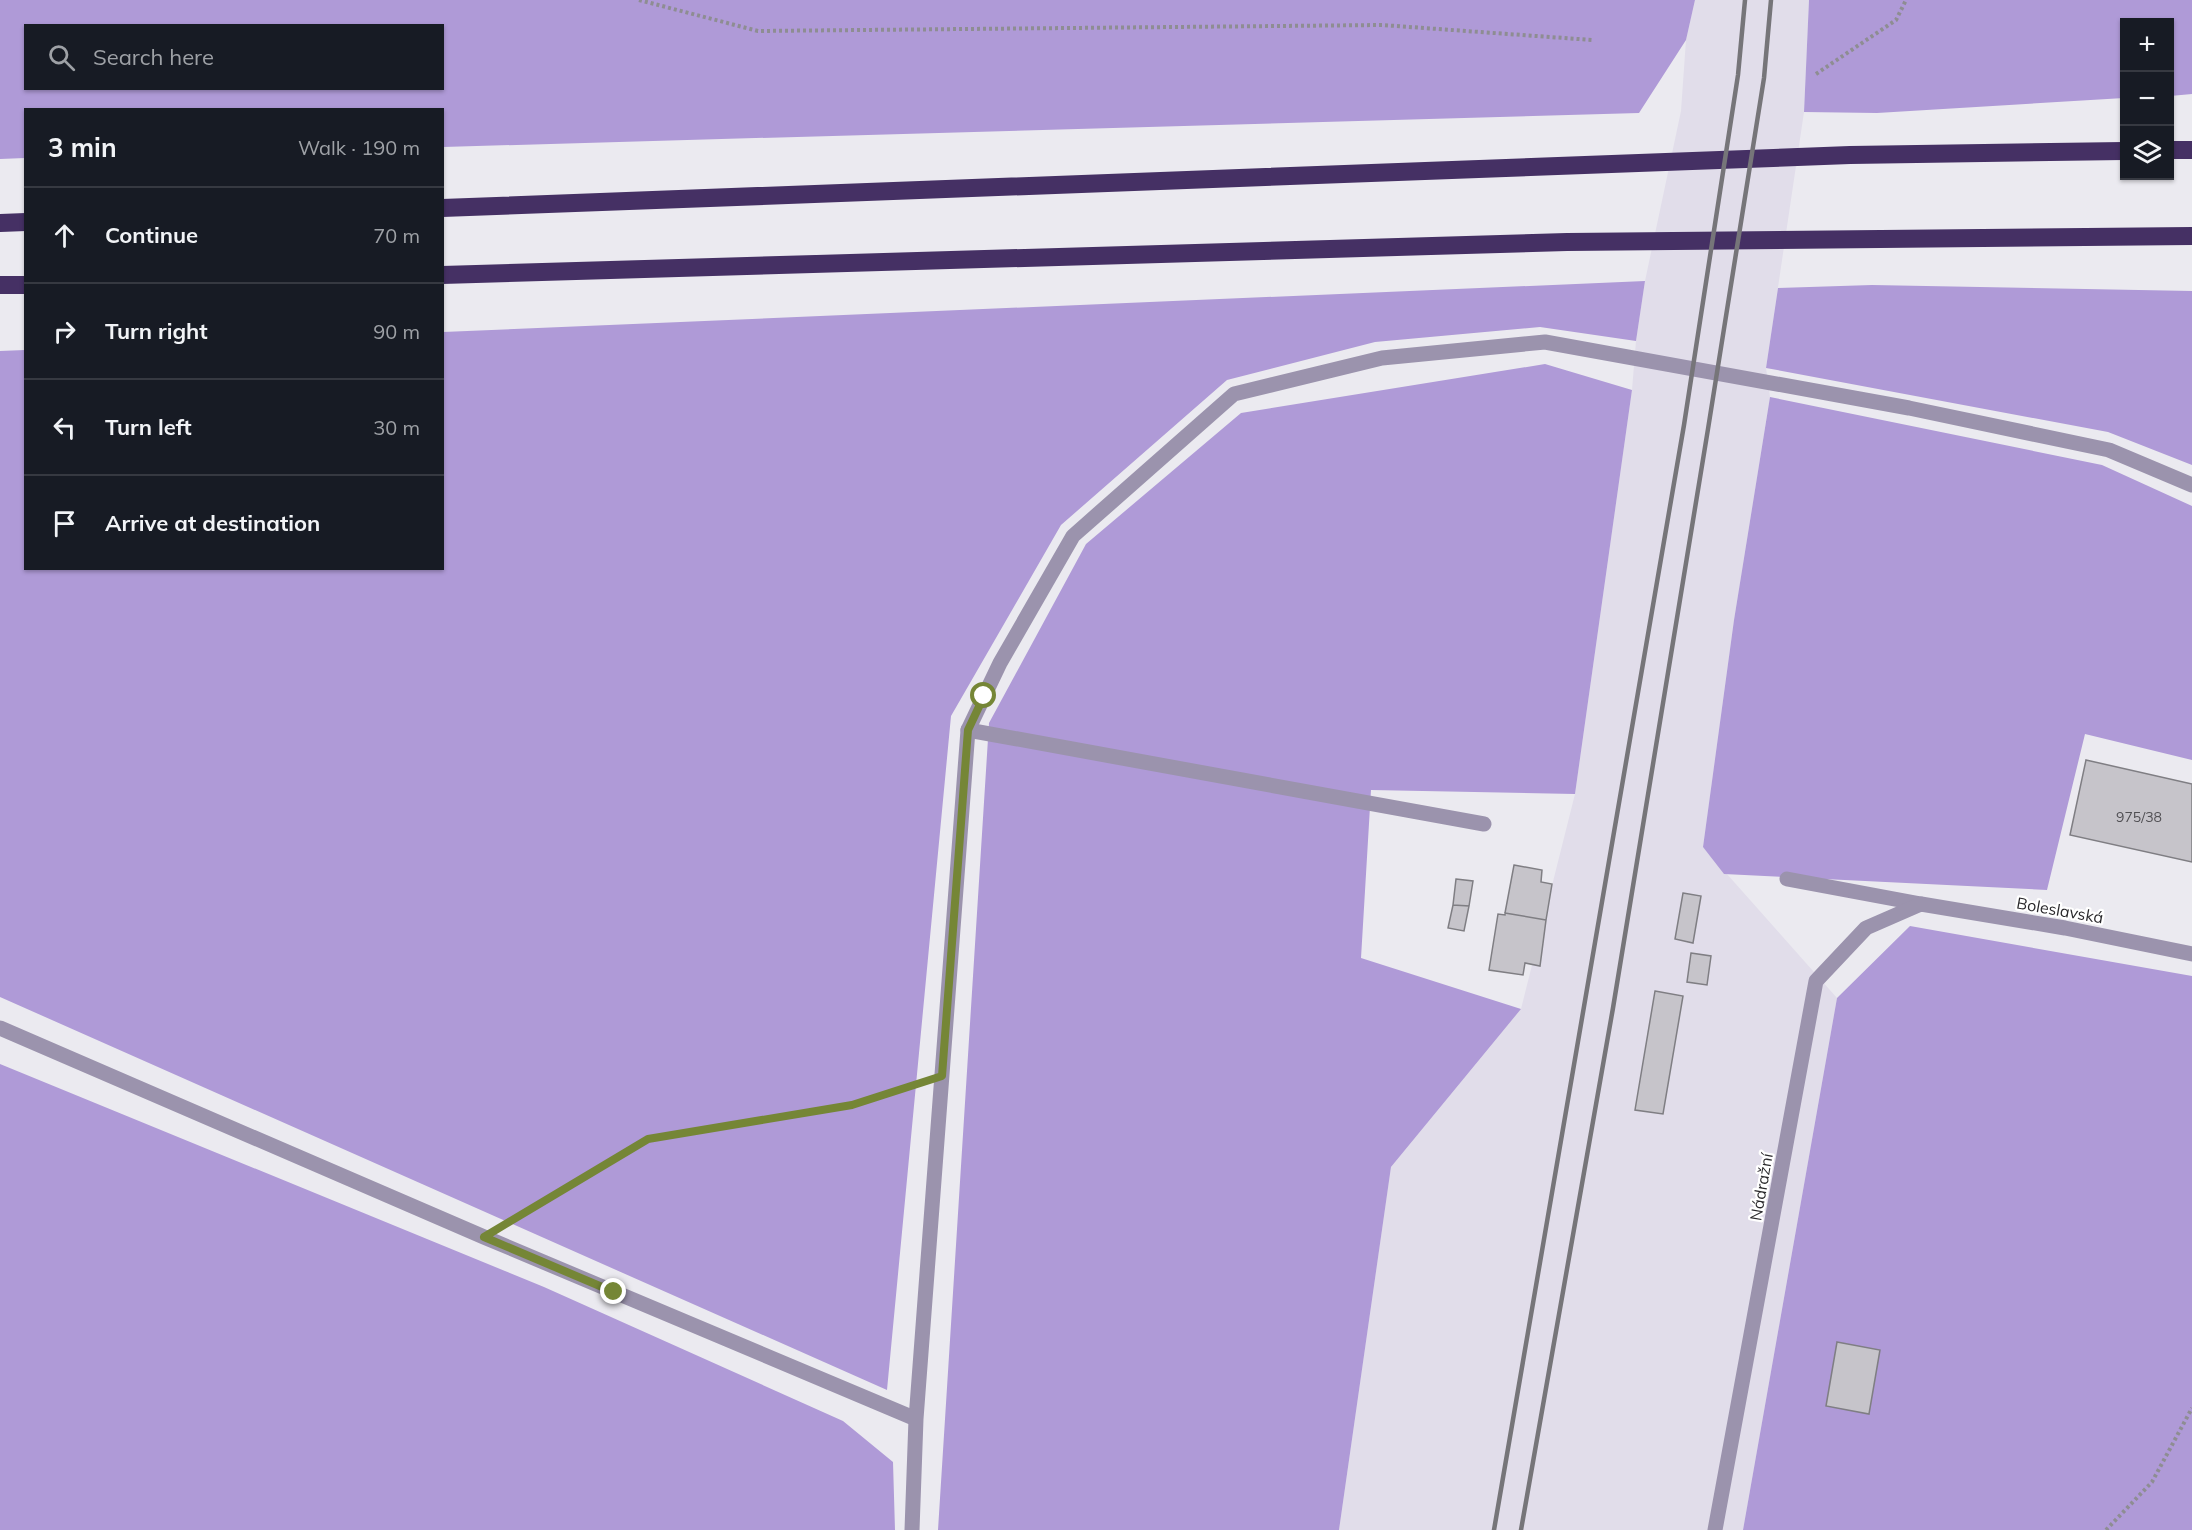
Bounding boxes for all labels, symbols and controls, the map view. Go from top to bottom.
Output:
map controls [2120,18,2174,180]
button: + [2120,18,2174,72]
search box [24,24,444,90]
icon: search [45,41,78,74]
text: Search here [93,43,214,71]
button: − [2120,72,2174,126]
button: layers [2120,126,2174,180]
text: 3 min [48,131,117,164]
text: Walk · 190 m [298,135,420,160]
icon: ahead [48,219,81,252]
text: Continue [105,221,198,249]
text: 70 m [373,223,420,248]
icon: right [48,315,81,348]
text: Turn right [105,317,208,345]
text: 90 m [373,319,420,344]
icon: left [48,411,81,444]
text: Turn left [105,413,192,441]
text: 30 m [373,415,420,440]
icon: arrive [48,507,81,540]
text: Arrive at destination [105,509,320,537]
route start [970,682,996,708]
house number: 975/38 [2116,808,2162,826]
street label: Boleslavská [2015,893,2105,927]
street label: Nádražní [1745,1151,1777,1222]
route end [600,1278,626,1304]

